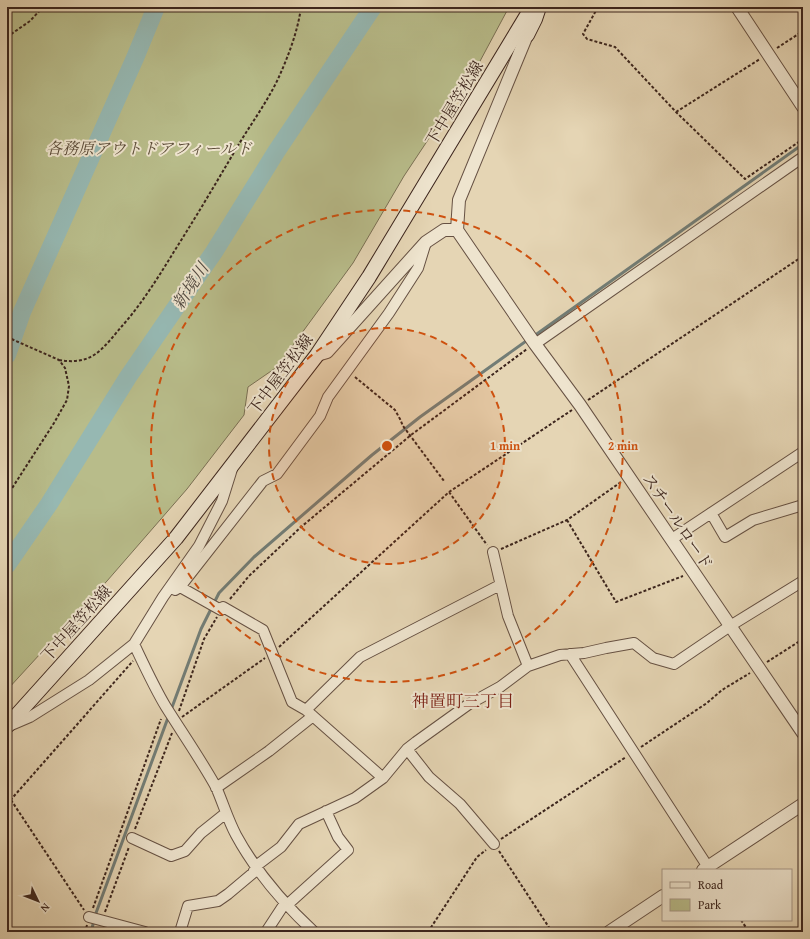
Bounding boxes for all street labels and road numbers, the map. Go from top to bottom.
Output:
street label: 下中屋笠松線 [419,56,489,150]
street label: 下中屋笠松線 [242,328,318,420]
street label: スチールロード [637,468,719,574]
street label: 下中屋笠松線 [35,579,117,667]

